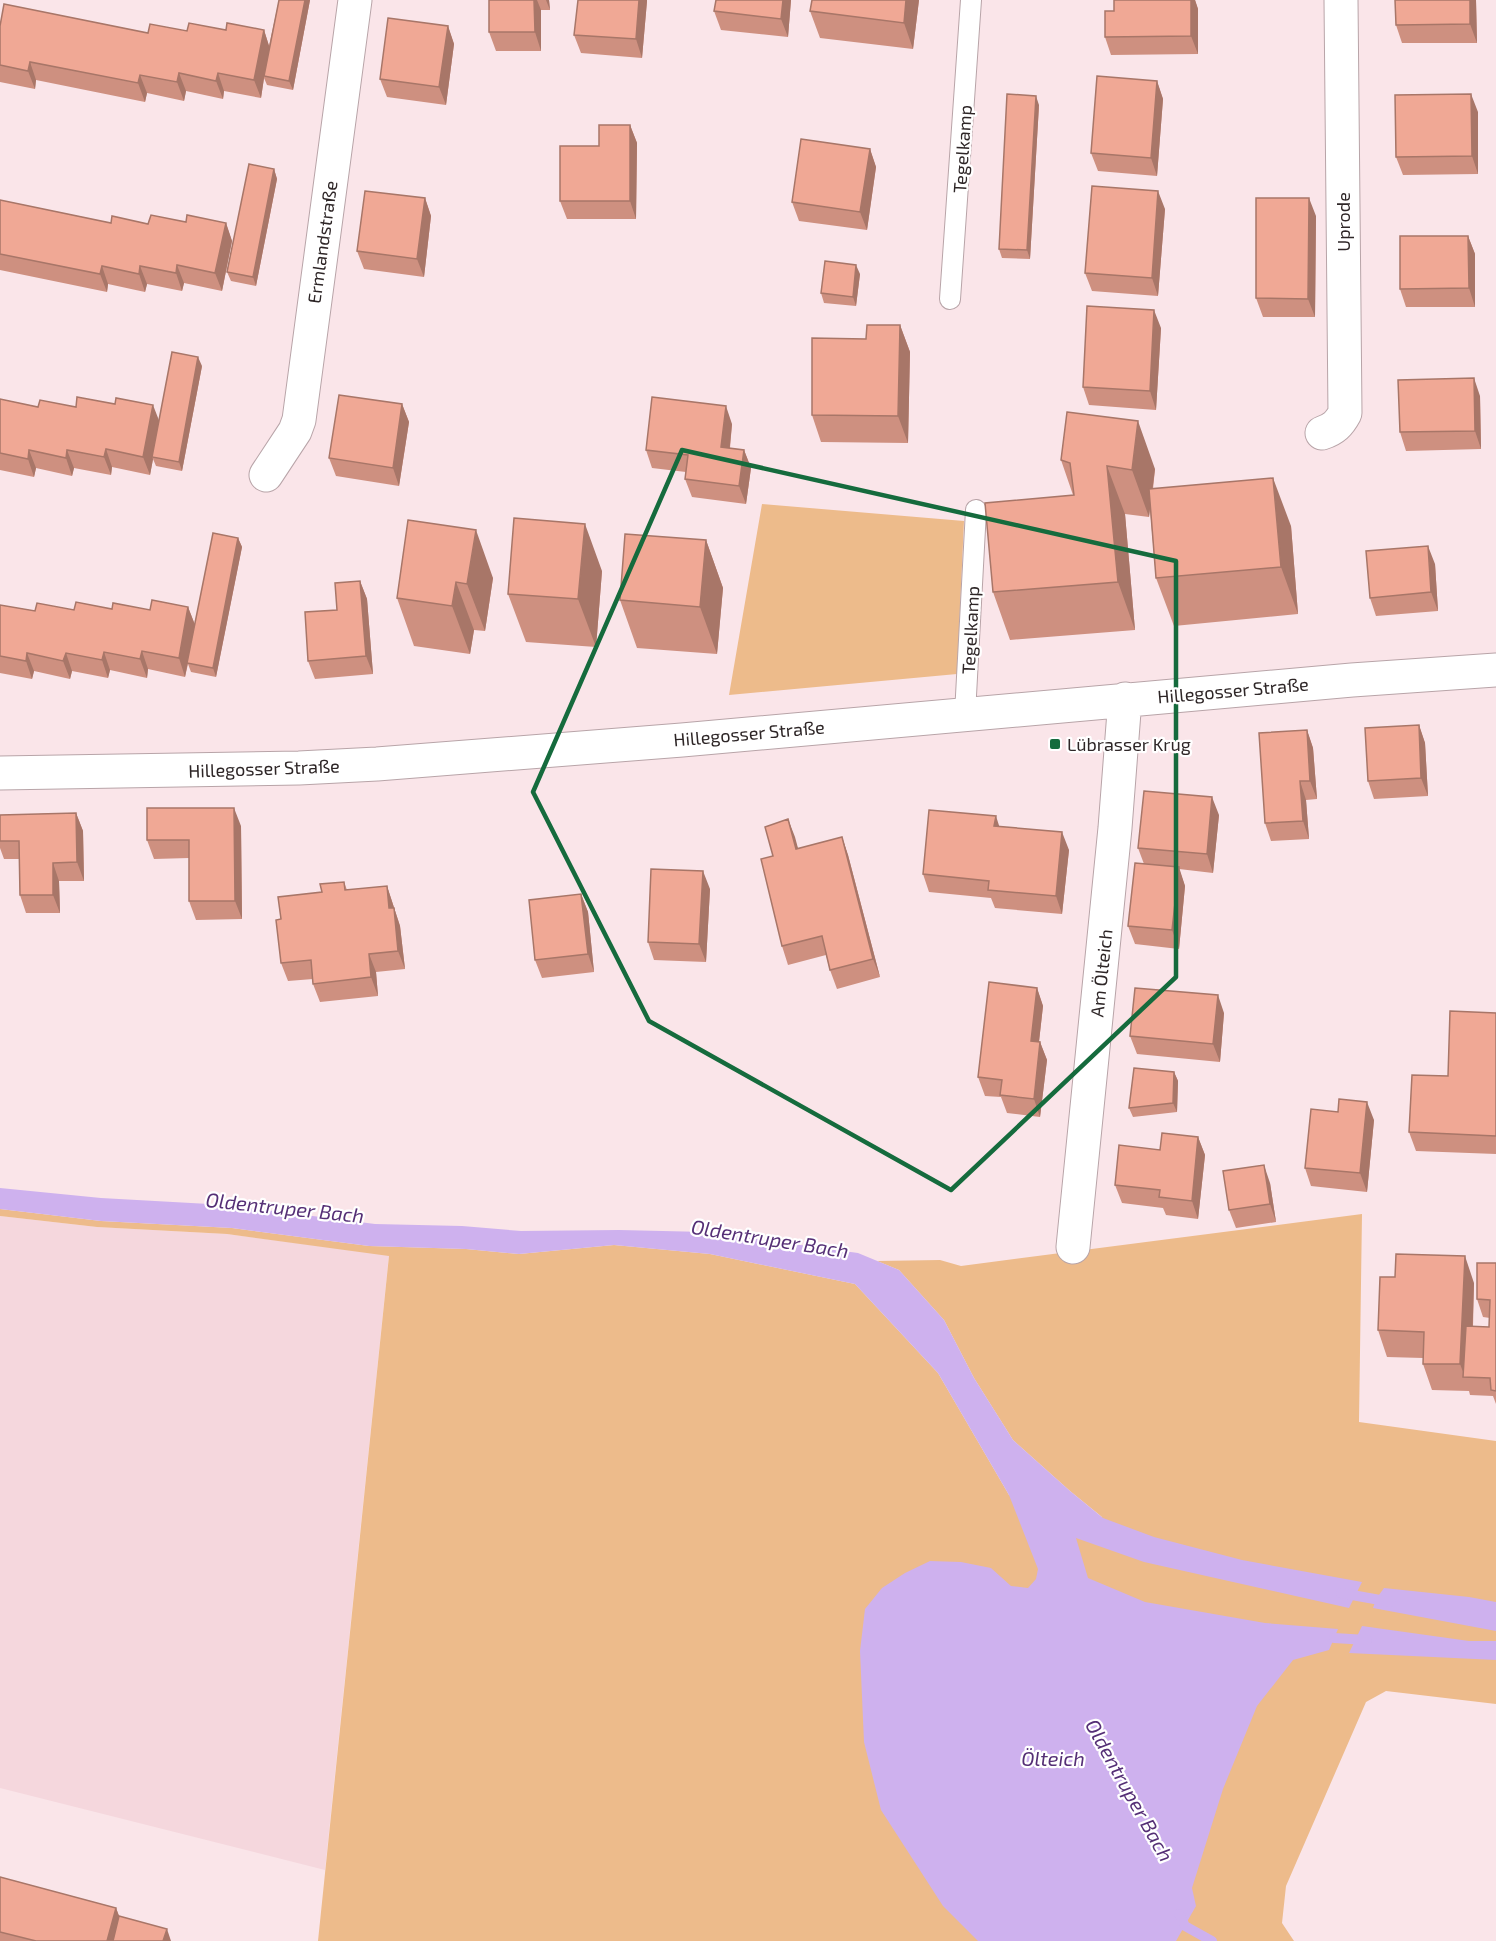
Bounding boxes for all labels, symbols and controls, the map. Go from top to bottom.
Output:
street label: Tegelkamp [948,104,976,194]
street label: Ermlandstraße [302,179,342,305]
street label: Uprode [1332,192,1354,252]
street label: Tegelkamp [957,585,983,675]
street label: Hillegosser Straße [1157,672,1309,708]
street label: Hillegosser Straße [673,715,825,751]
place label: Lübrasser Krug [1067,733,1191,755]
marker: Lübrasser Krug [1048,737,1062,751]
street label: Hillegosser Straße [188,754,340,782]
street label: Am Ölteich [1085,928,1117,1018]
water label: Oldentruper Bach [205,1187,365,1227]
water label: Oldentruper Bach [690,1214,850,1262]
water label: Oldentruper Bach [1081,1715,1179,1865]
water label: Ölteich [1021,1746,1085,1770]

